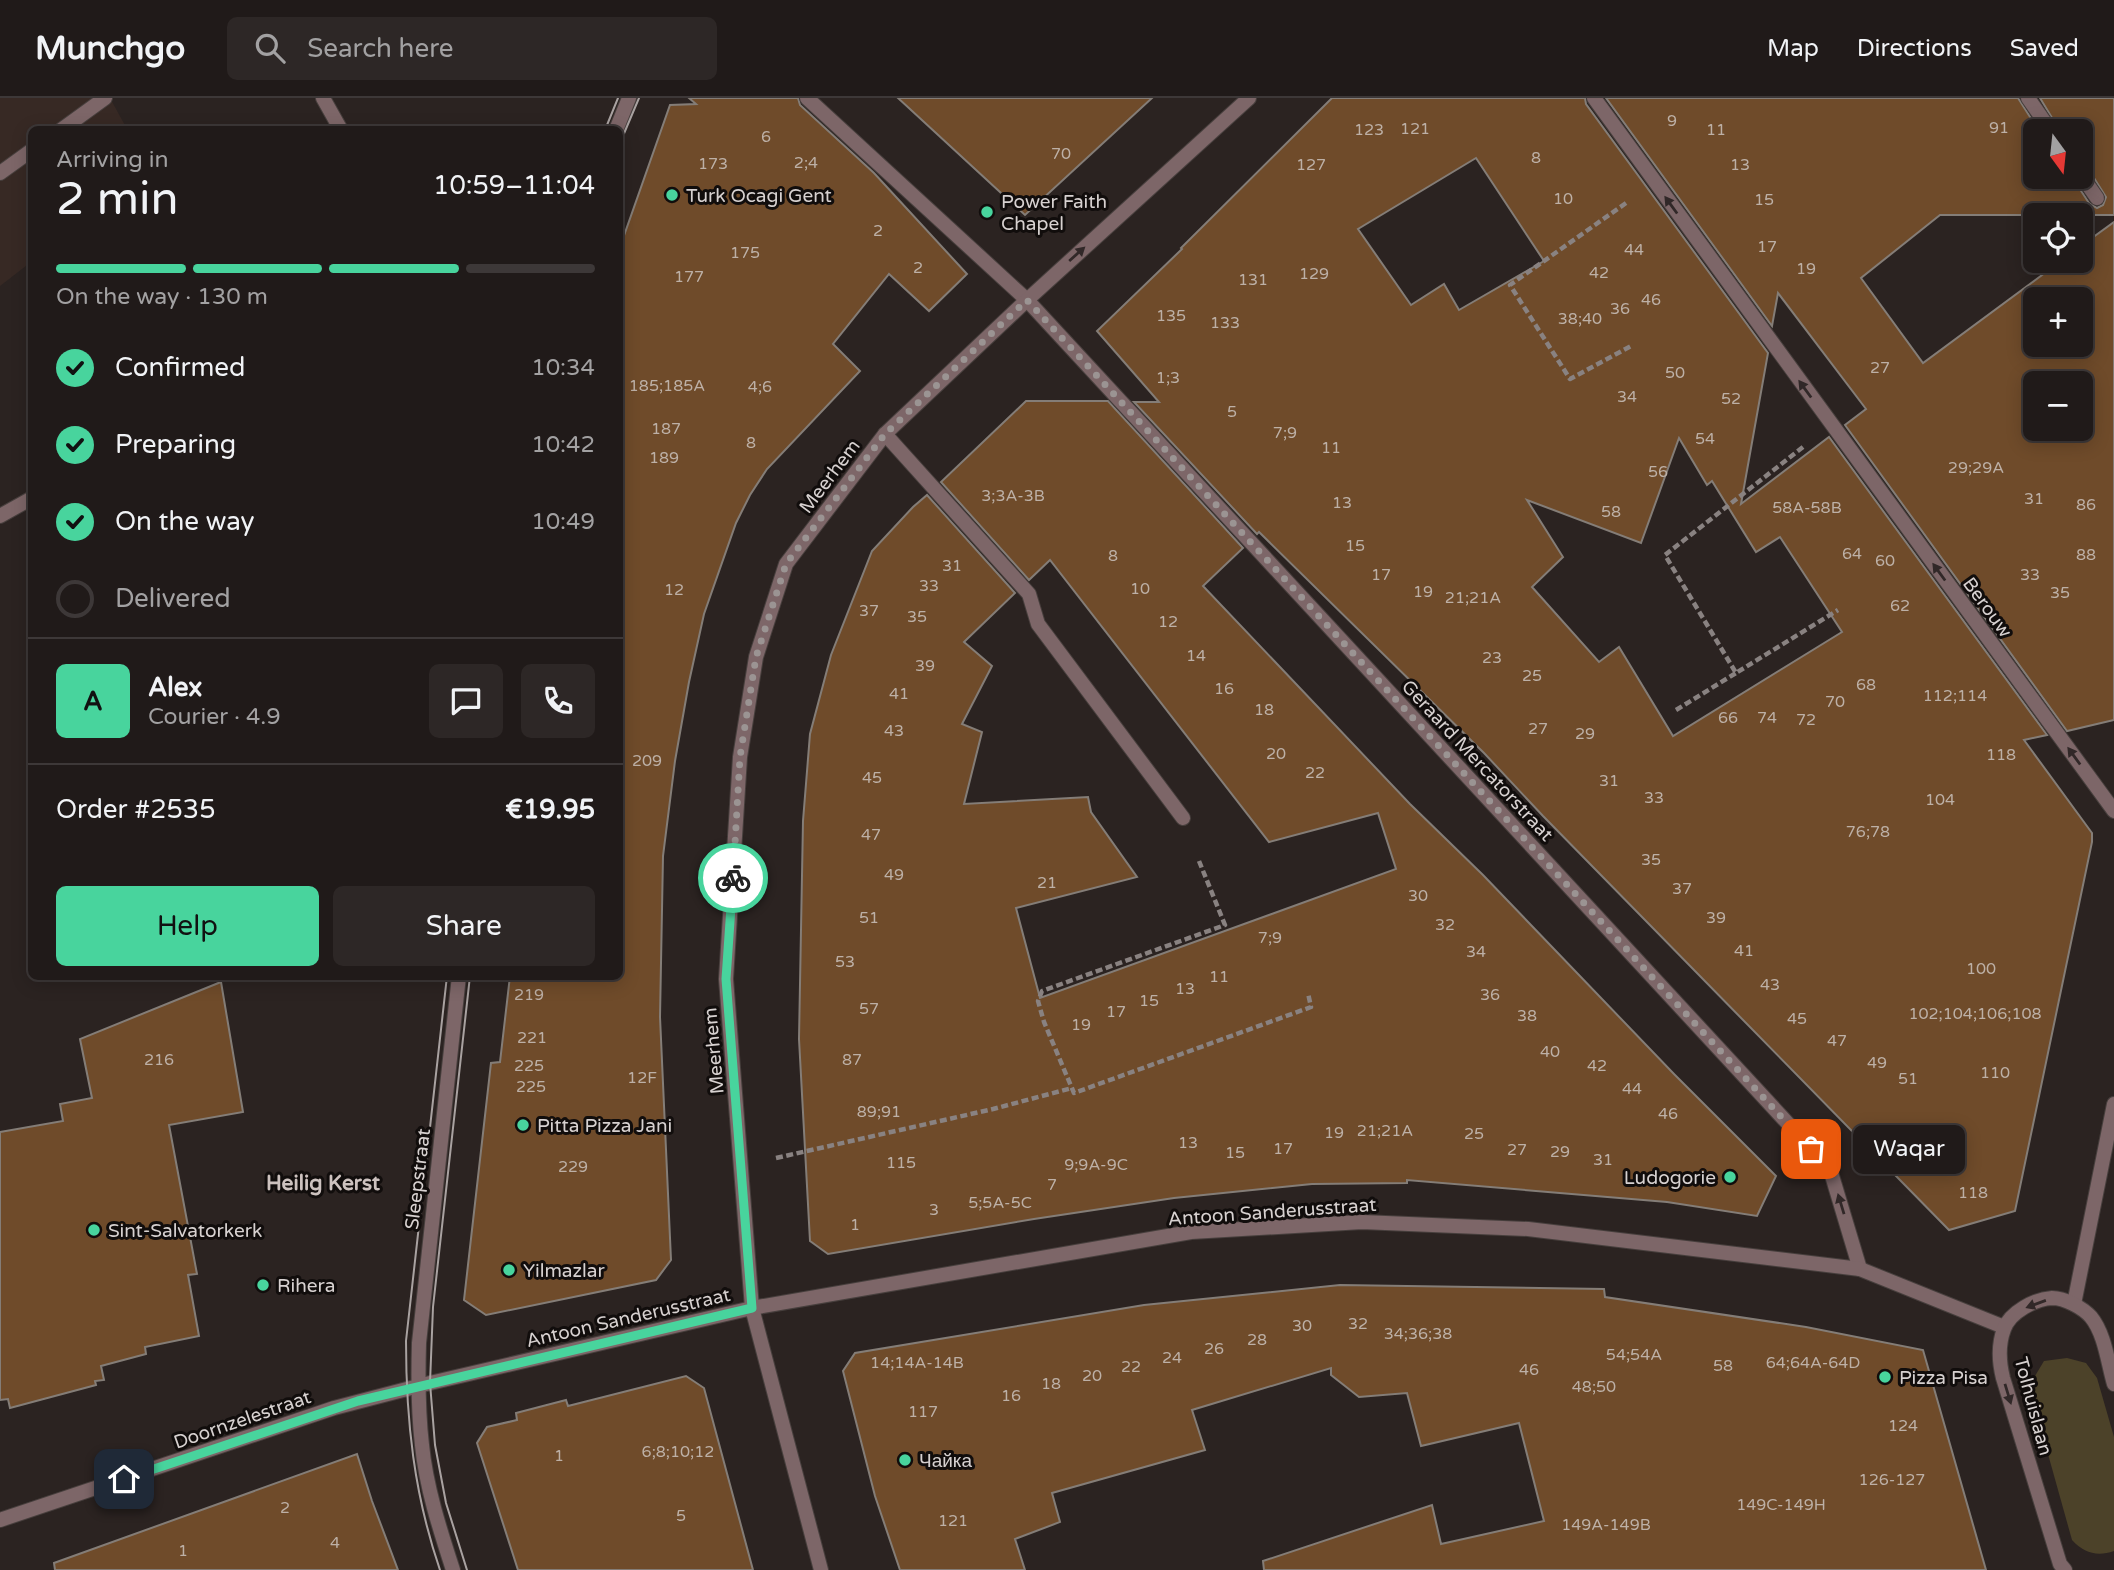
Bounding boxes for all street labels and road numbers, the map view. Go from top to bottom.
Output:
street label: Meerhem [795,435,865,518]
street label: Berouw [1958,573,2016,642]
street label: Geraard Mercatorstraat [1397,676,1558,846]
street label: Meerhem [699,1007,729,1095]
street label: Sleepstraat [401,1127,435,1231]
street label: Antoon Sanderusstraat [1167,1194,1377,1230]
street label: Antoon Sanderusstraat [524,1284,732,1352]
street label: Tolhuislaan [2009,1355,2057,1458]
street label: Doornzelestraat [171,1386,314,1454]

